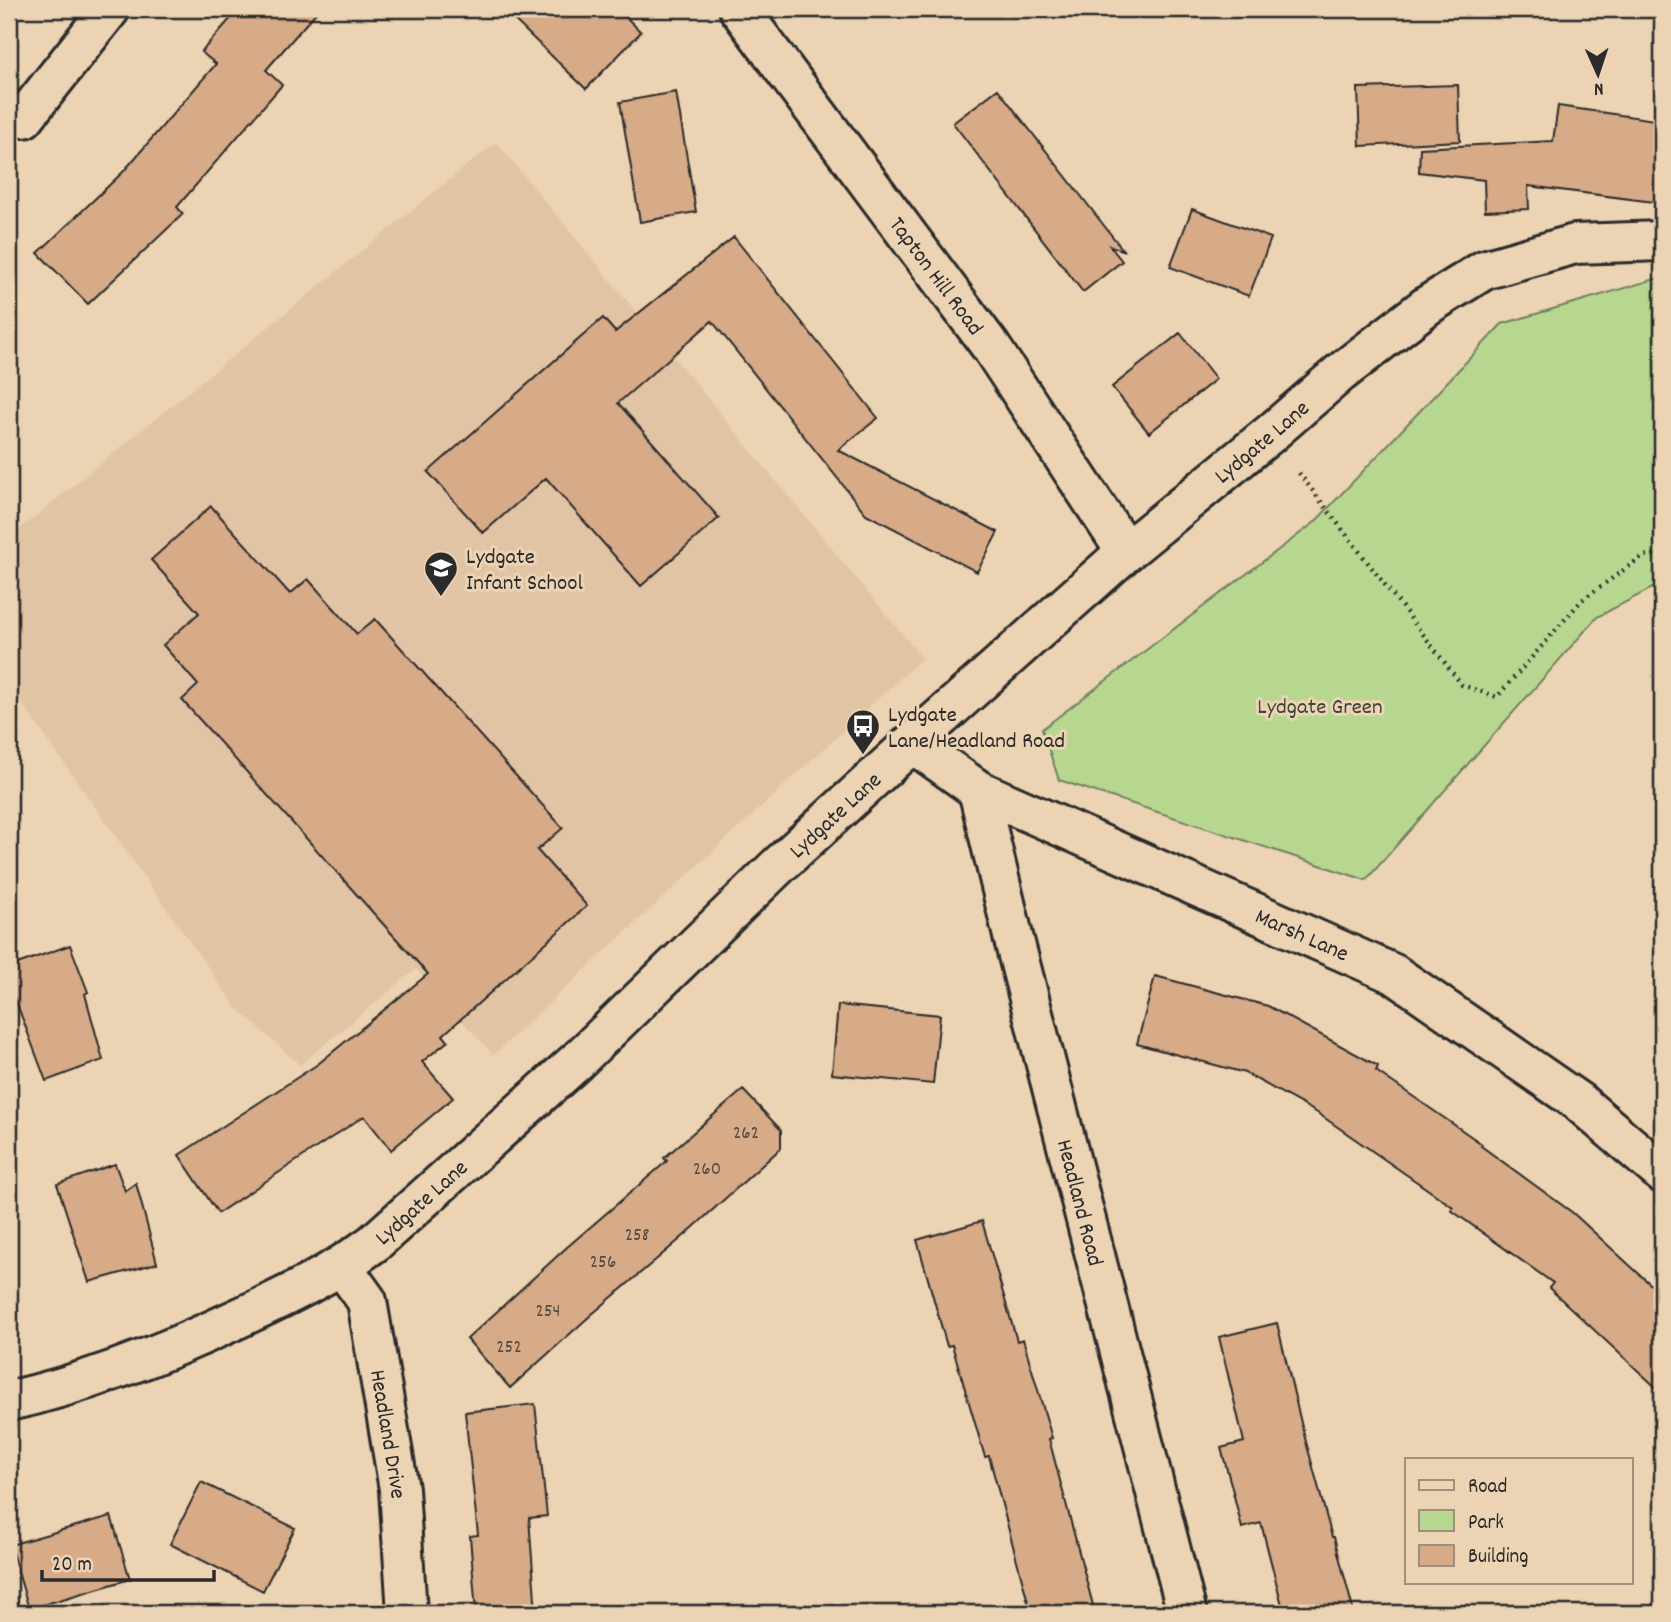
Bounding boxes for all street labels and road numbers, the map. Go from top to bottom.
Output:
street label: Tapton Hill Road [879,211,990,343]
street label: Lydgate Lane [1208,394,1318,493]
street label: Lydgate Lane [783,766,890,868]
street label: Marsh Lane [1249,902,1353,972]
street label: Headland Road [1046,1136,1110,1270]
street label: Lydgate Lane [369,1153,477,1255]
street label: Headland Drive [359,1367,413,1500]

